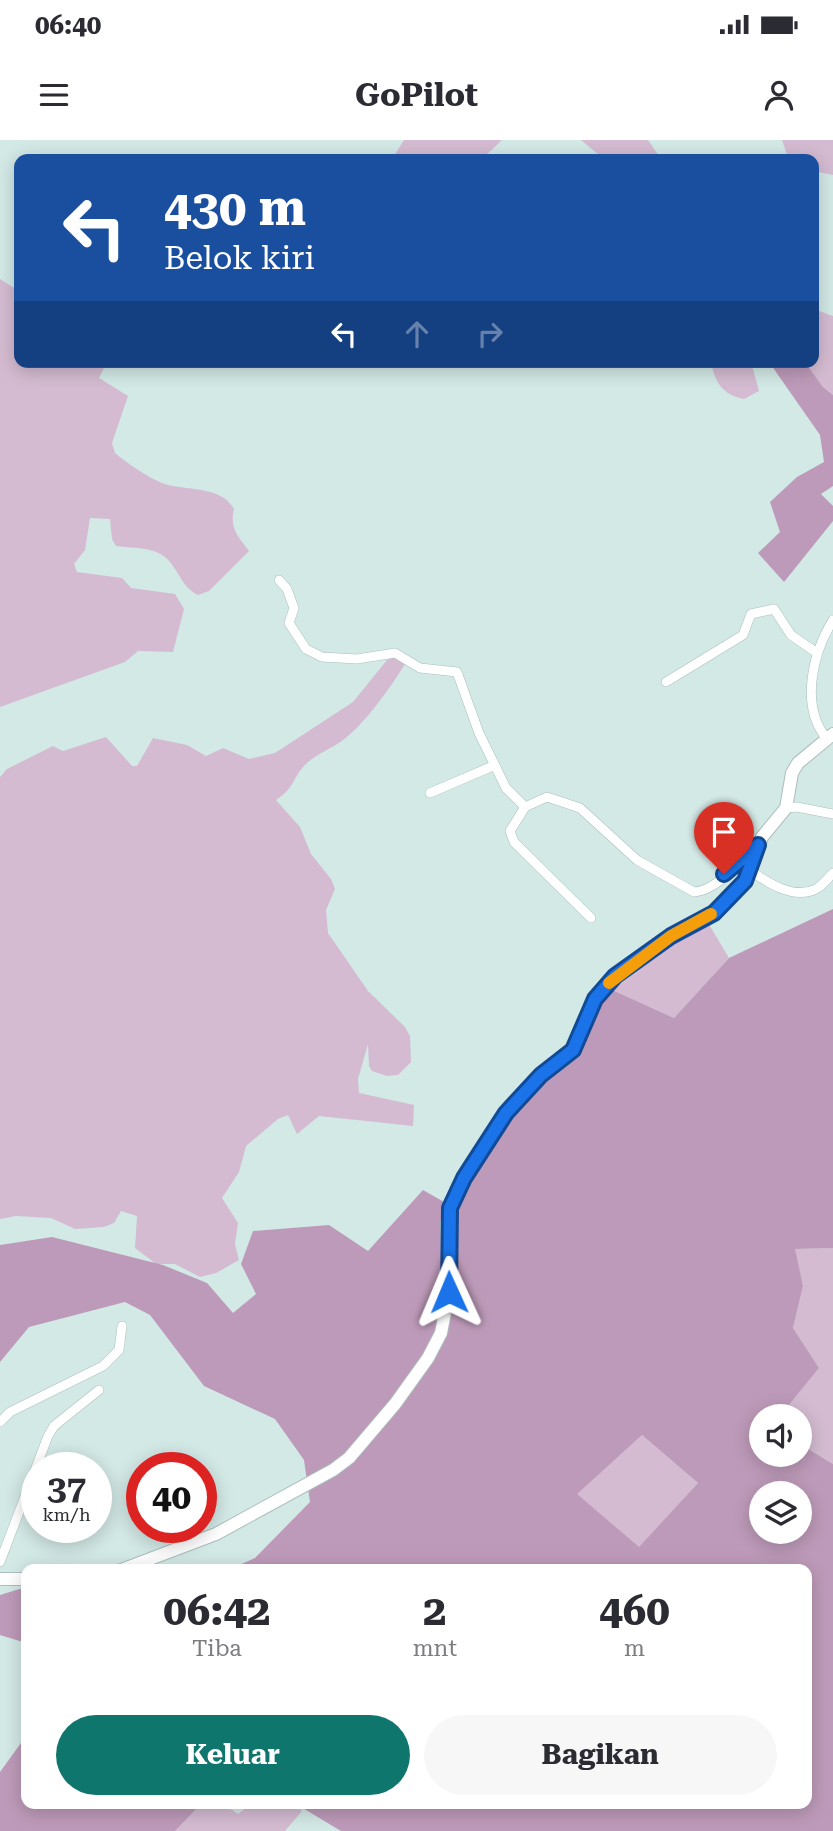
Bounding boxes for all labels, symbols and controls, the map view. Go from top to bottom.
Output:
text: 06:40 [35,10,101,40]
icon: menu [35,76,73,114]
text: GoPilot [355,76,478,114]
icon: person [760,76,798,114]
text: 430 m [164,180,306,237]
icon: left [49,182,140,273]
text: Belok kiri [164,239,315,277]
icon: left [325,315,363,353]
icon: ahead [398,315,436,353]
icon: right [471,315,509,353]
pin [694,802,754,874]
icon: arrive [705,813,743,851]
position arrow [412,1255,486,1329]
map controls [749,1404,812,1544]
button: sound [749,1404,812,1467]
speed limit sign: 40 [126,1452,217,1543]
text: 37 [47,1468,86,1509]
button: layers [749,1481,812,1544]
text: km/h [42,1504,91,1525]
text: 06:42 [163,1586,270,1635]
text: 2 [423,1586,447,1635]
text: 460 [599,1586,670,1635]
text: Tiba [192,1635,242,1662]
text: mnt [413,1635,457,1662]
text: m [624,1635,645,1662]
button: Keluar [56,1715,410,1795]
button: Bagikan [424,1715,777,1795]

